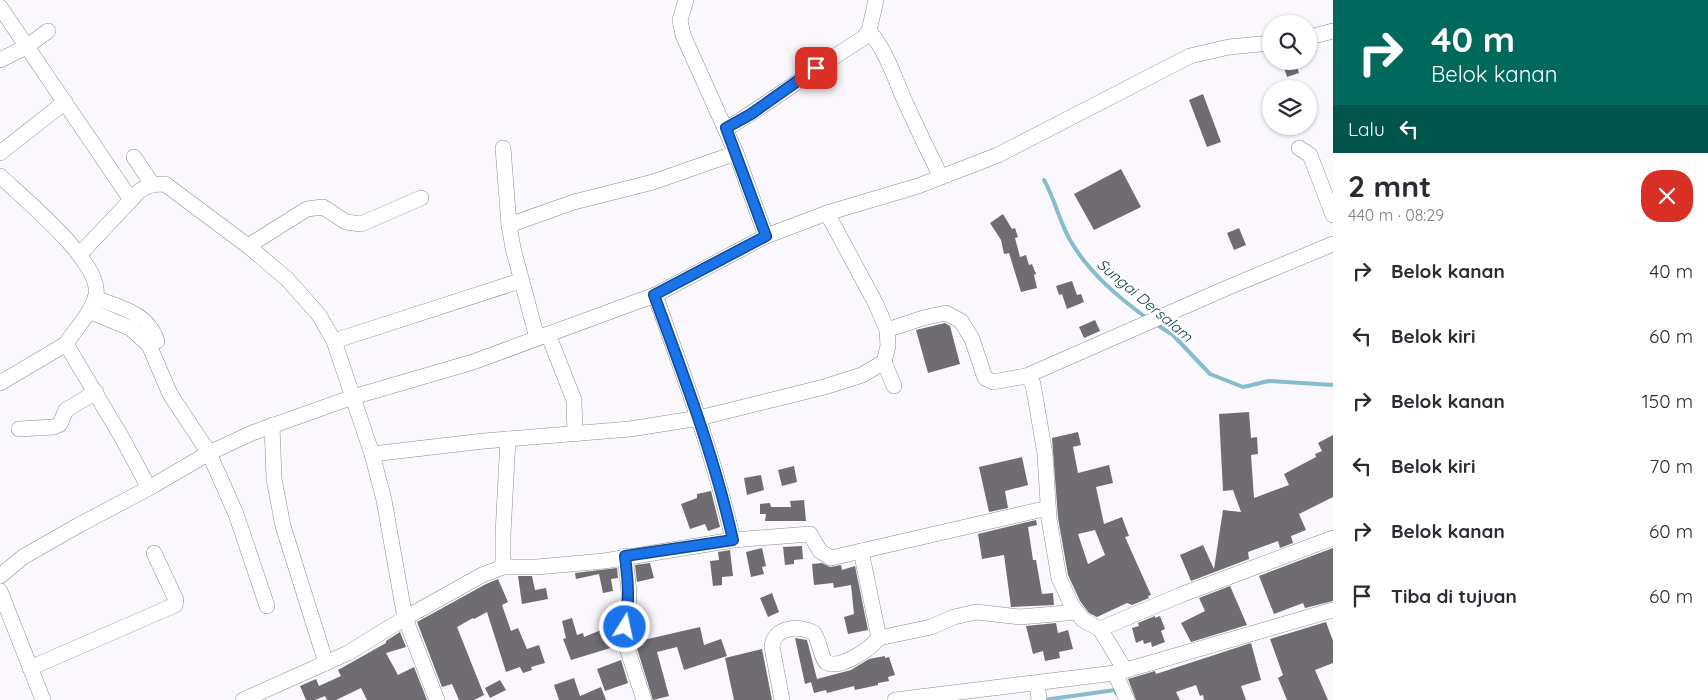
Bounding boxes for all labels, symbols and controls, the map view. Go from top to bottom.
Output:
map controls [1262,15,1317,135]
button: search [1262,15,1317,70]
text: 40 m [1431,17,1515,61]
icon: right [1348,20,1413,85]
pin [795,47,837,89]
icon: arrive [802,54,830,82]
text: Belok kanan [1431,60,1557,88]
button: layers [1262,80,1317,135]
icon: left [1395,115,1423,143]
text: Lalu [1348,117,1385,141]
text: 2 mnt [1348,167,1431,205]
button: close [1641,170,1693,222]
text: 440 m · 08:29 [1348,205,1444,225]
water label: Sungai Dersalam [1093,254,1197,346]
icon: right [1348,257,1376,285]
text: Belok kanan [1391,259,1505,283]
text: 40 m [1649,259,1693,283]
icon: left [1348,322,1376,350]
text: Belok kiri [1391,324,1476,348]
text: 60 m [1649,324,1693,348]
icon: right [1348,387,1376,415]
text: Belok kanan [1391,389,1505,413]
text: 150 m [1642,389,1693,413]
icon: left [1348,452,1376,480]
text: Belok kiri [1391,454,1476,478]
text: 70 m [1649,454,1693,478]
icon: right [1348,517,1376,545]
text: Belok kanan [1391,519,1505,543]
text: 60 m [1649,519,1693,543]
icon: arrive [1348,582,1376,610]
text: Tiba di tujuan [1391,584,1517,608]
text: 60 m [1649,584,1693,608]
position arrow [598,600,650,652]

